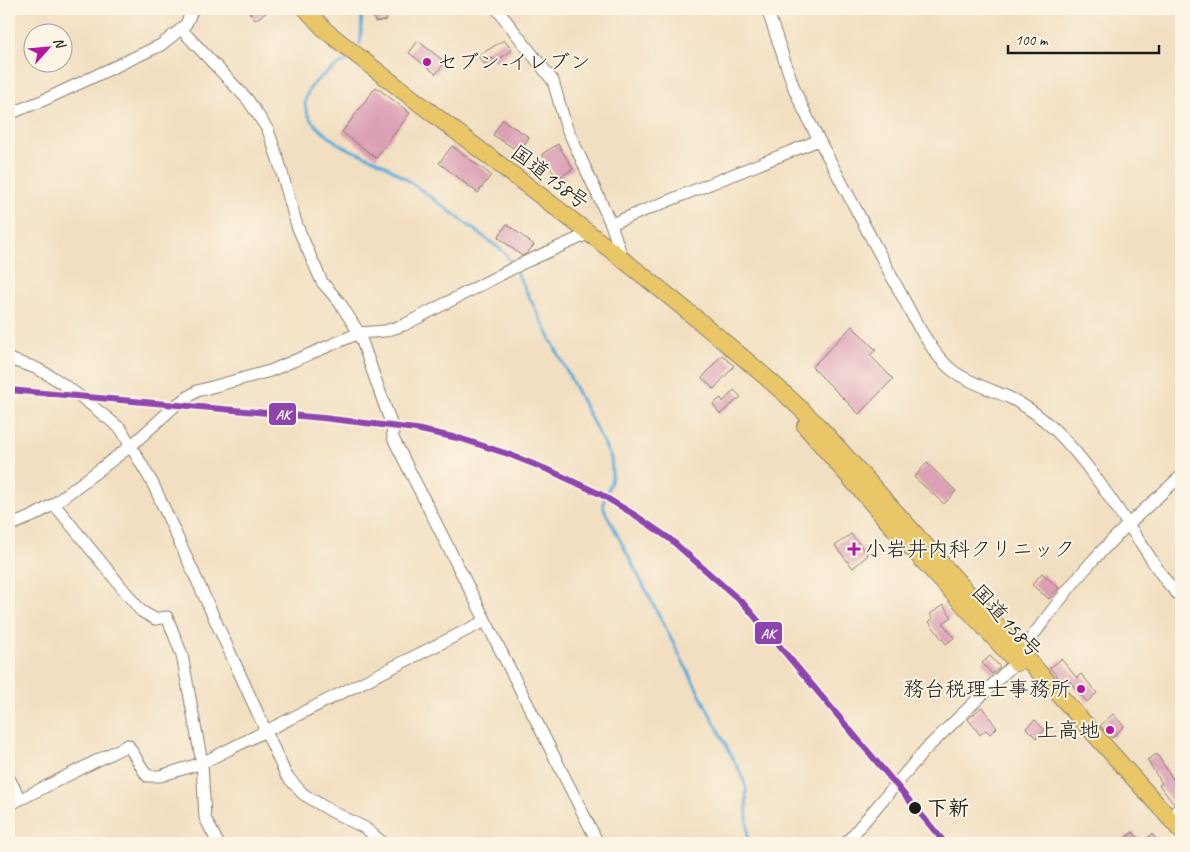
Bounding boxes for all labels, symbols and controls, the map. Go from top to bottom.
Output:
north arrow [22,22,72,72]
scale bar [1008,22,1159,54]
text: 100 m [1015,31,1049,50]
text: N [50,35,70,52]
place label: セブン-イレブン [437,49,591,75]
marker: セブン-イレブン [421,56,433,68]
street label: 国道158号 [506,139,594,215]
line badge: AK [268,402,297,426]
text: AK [276,406,293,423]
place label: 小岩井内科クリニック [865,536,1075,562]
marker: 小岩井内科クリニック [847,542,861,556]
street label: 国道158号 [966,579,1048,663]
line badge: AK [754,621,783,645]
text: AK [761,625,778,642]
place label: 務台税理士事務所 [903,676,1071,702]
marker: 務台税理士事務所 [1075,683,1087,695]
place label: 上高地 [1037,717,1100,743]
marker: 上高地 [1104,724,1116,736]
place label: 下新 [927,795,969,821]
marker: 下新 [907,800,923,816]

